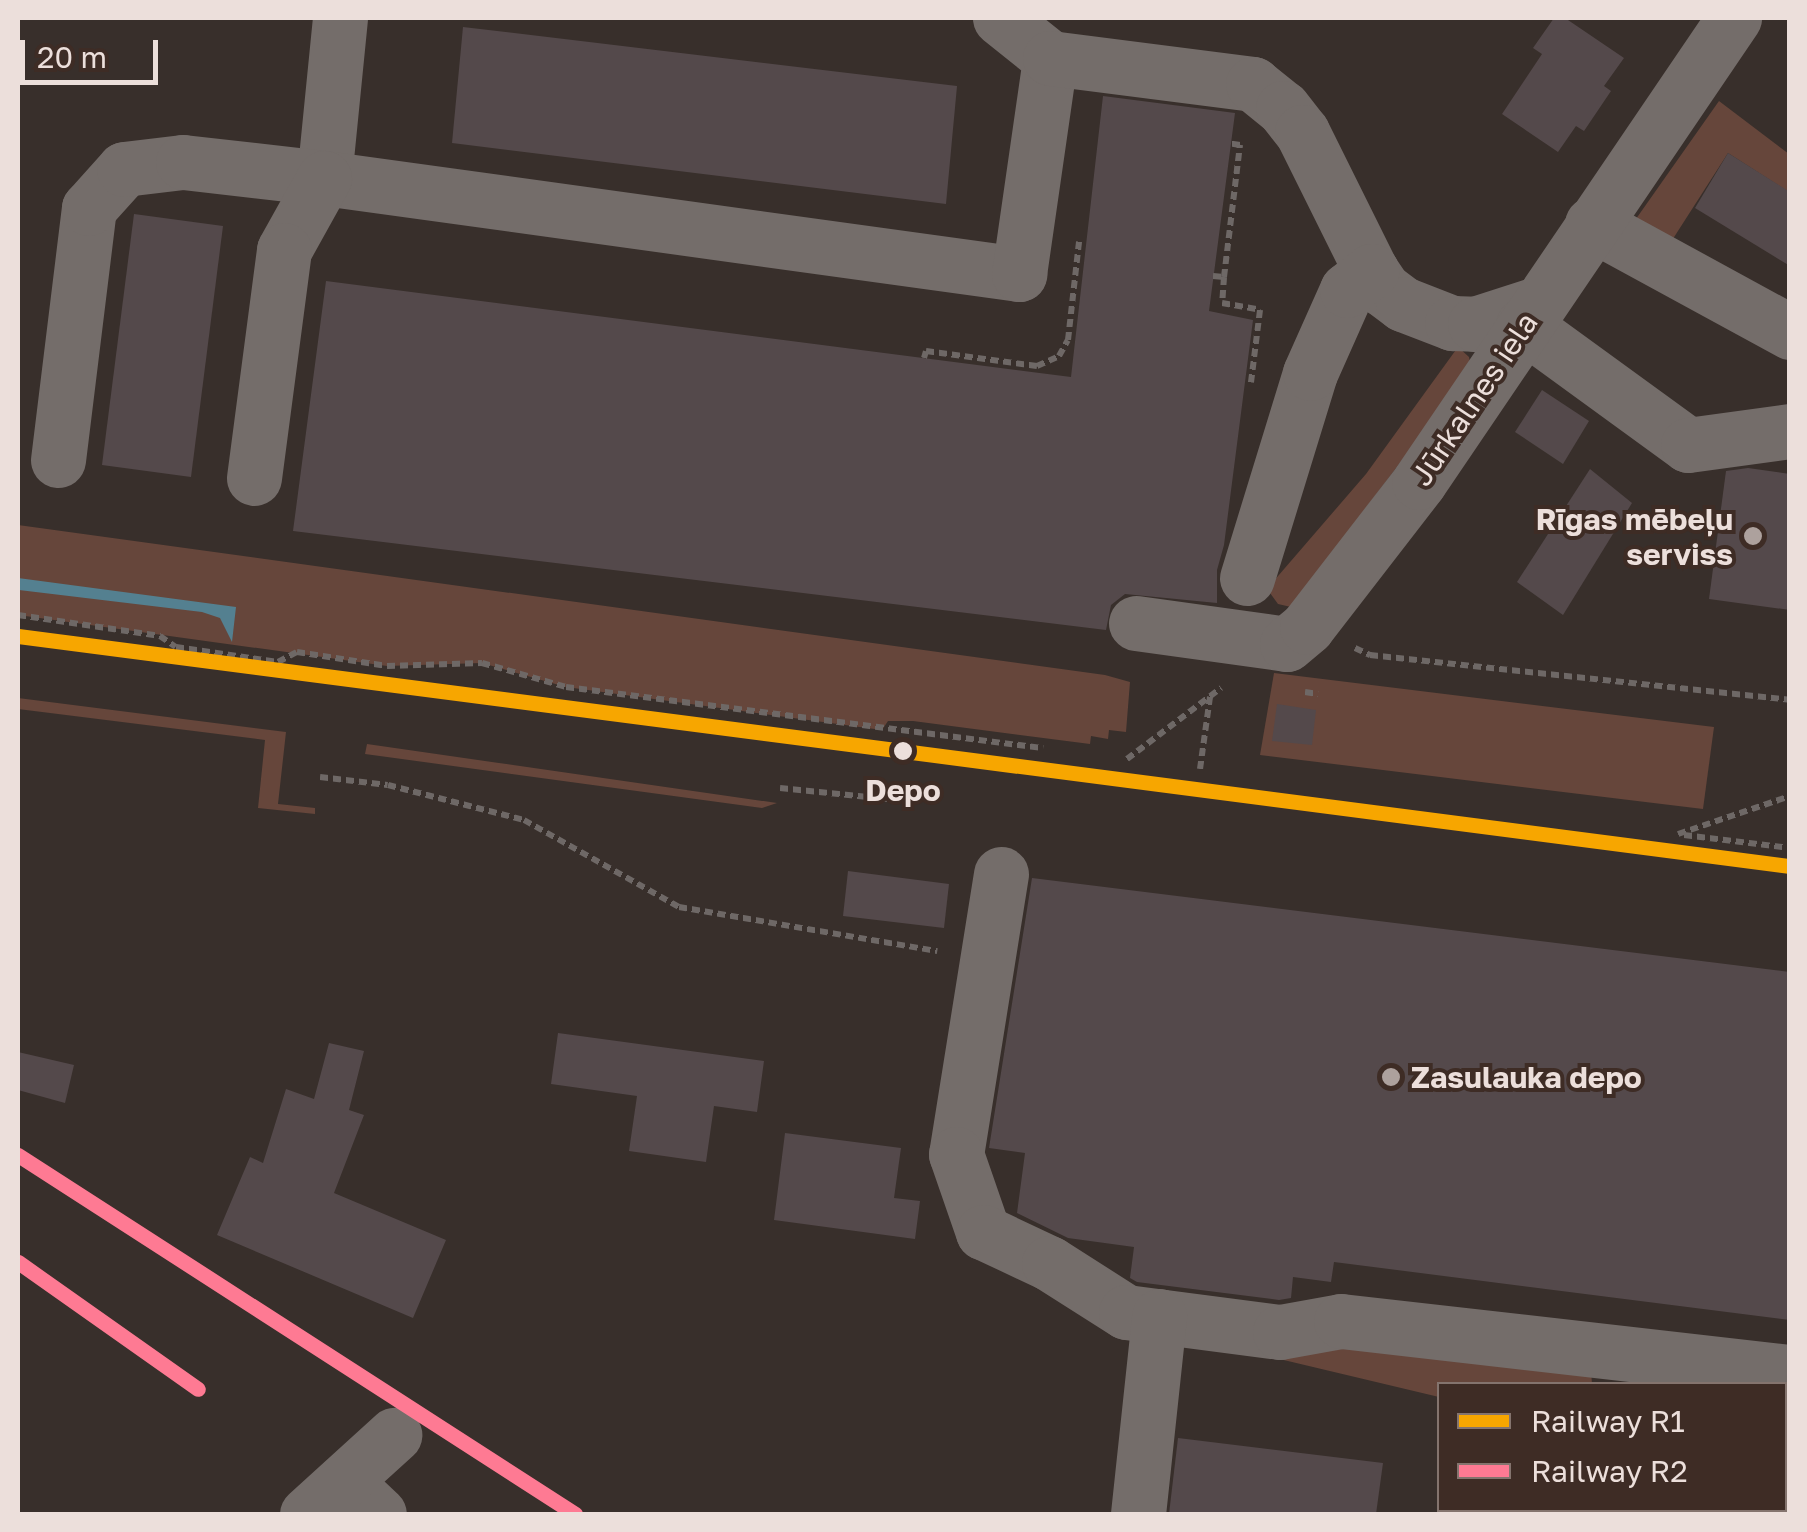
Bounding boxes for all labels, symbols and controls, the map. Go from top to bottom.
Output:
scale bar [25,20,162,82]
text: 20 m [37,39,107,75]
street label: Jūrkalnes iela [1403,306,1545,492]
place label: Rīgas mēbeļu serviss [1536,501,1733,572]
marker: Rīgas mēbeļu serviss [1742,525,1764,547]
marker: Depo [887,735,919,767]
place label: Depo [865,772,941,808]
place label: Zasulauka depo [1411,1059,1642,1095]
marker: Zasulauka depo [1380,1066,1402,1088]
legend [1437,1382,1787,1512]
text: Railway R1 [1531,1403,1685,1439]
text: Railway R2 [1531,1453,1688,1489]

